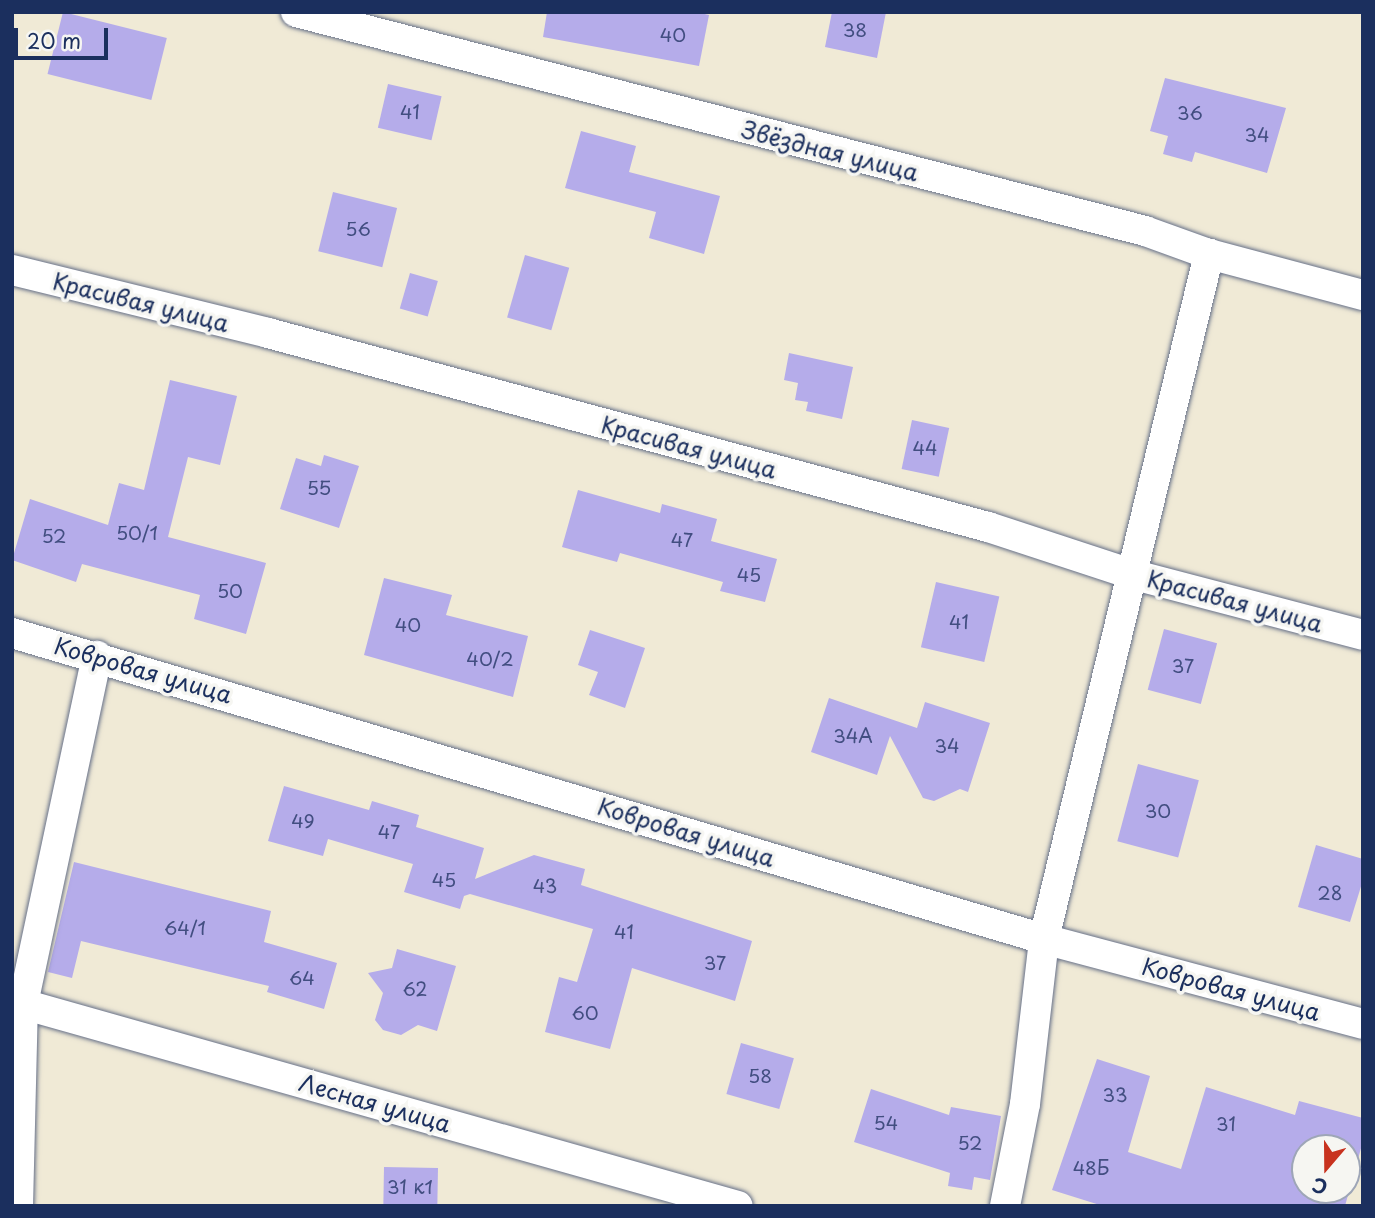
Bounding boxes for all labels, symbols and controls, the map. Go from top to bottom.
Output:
scale bar [18,14,112,58]
house number: 38 [843,19,867,41]
text: 20 m [27,24,81,56]
house number: 40 [660,24,686,46]
house number: 41 [400,101,420,123]
house number: 36 [1177,102,1203,124]
street label: Звёздная улица [738,116,922,186]
house number: 34 [1244,124,1270,146]
house number: 56 [345,218,371,240]
street label: Красивая улица [50,267,232,337]
street label: Красивая улица [598,410,780,484]
house number: 44 [912,437,938,459]
house number: 55 [307,477,331,499]
house number: 50/1 [116,522,158,544]
house number: 52 [41,525,67,547]
house number: 47 [671,529,693,551]
house number: 45 [737,564,761,586]
street label: Красивая улица [1144,564,1326,638]
house number: 50 [217,580,243,602]
house number: 41 [949,611,969,633]
house number: 40 [395,614,421,636]
street label: Ковровая улица [51,631,235,709]
house number: 40/2 [466,648,514,670]
house number: 37 [1172,655,1194,677]
house number: 34А [833,725,873,747]
house number: 34 [934,735,960,757]
street label: Ковровая улица [594,792,778,872]
house number: 30 [1145,800,1171,822]
house number: 49 [291,810,315,832]
house number: 47 [378,821,400,843]
house number: 45 [432,869,456,891]
house number: 43 [533,875,557,897]
house number: 28 [1317,882,1343,904]
house number: 64/1 [164,917,206,939]
house number: 41 [614,921,634,943]
house number: 37 [704,952,726,974]
street label: Ковровая улица [1138,952,1324,1026]
house number: 64 [289,967,315,989]
house number: 62 [403,978,427,1000]
house number: 60 [571,1002,599,1024]
house number: 58 [748,1065,772,1087]
street label: Лесная улица [295,1068,455,1138]
house number: 33 [1103,1084,1127,1106]
house number: 54 [874,1112,898,1134]
house number: 31 [1216,1113,1236,1135]
house number: 52 [957,1132,983,1154]
north arrow [1291,1134,1361,1204]
house number: 48Б [1073,1157,1109,1179]
text: С [1308,1171,1331,1202]
house number: 31 к1 [387,1176,433,1198]

